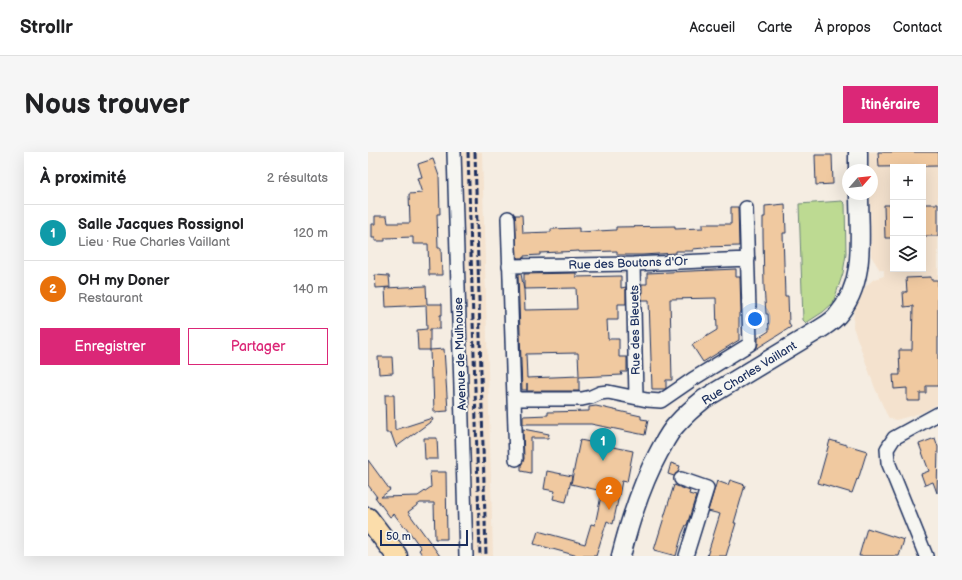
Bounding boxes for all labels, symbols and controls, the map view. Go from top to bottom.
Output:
text: Strollr [20,16,73,39]
text: Accueil [689,19,735,36]
text: Carte [757,19,792,36]
text: À propos [814,19,871,36]
text: Contact [893,19,942,36]
button: Itinéraire [843,86,938,123]
text: Nous trouver [24,88,190,121]
north arrow [842,164,878,200]
map controls [890,164,926,272]
button: + [890,164,926,200]
text: À proximité [40,168,126,188]
text: 2 résultats [267,170,328,186]
button: − [890,200,926,236]
text: Salle Jacques Rossignol [78,215,244,234]
text: 1 [50,225,56,241]
text: 120 m [293,225,328,241]
text: Lieu · Rue Charles Vaillant [78,234,230,250]
button: layers [890,236,926,272]
street label: Rue des Boutons d'Or [568,254,689,273]
text: OH my Doner [78,271,169,290]
text: 2 [49,281,57,297]
text: 140 m [293,281,328,297]
street label: Rue des Bleuets [627,285,644,375]
text: Restaurant [78,290,143,306]
street label: Avenue de Mulhouse [451,297,470,411]
your location [745,309,765,329]
button: Enregistrer [40,328,180,365]
button: Partager [188,328,328,365]
street label: Rue Charles Vaillant [699,338,800,409]
pin: 1 [590,428,616,461]
pin: 2 [596,477,622,510]
scale bar [380,528,468,547]
text: 50 m [386,530,411,543]

